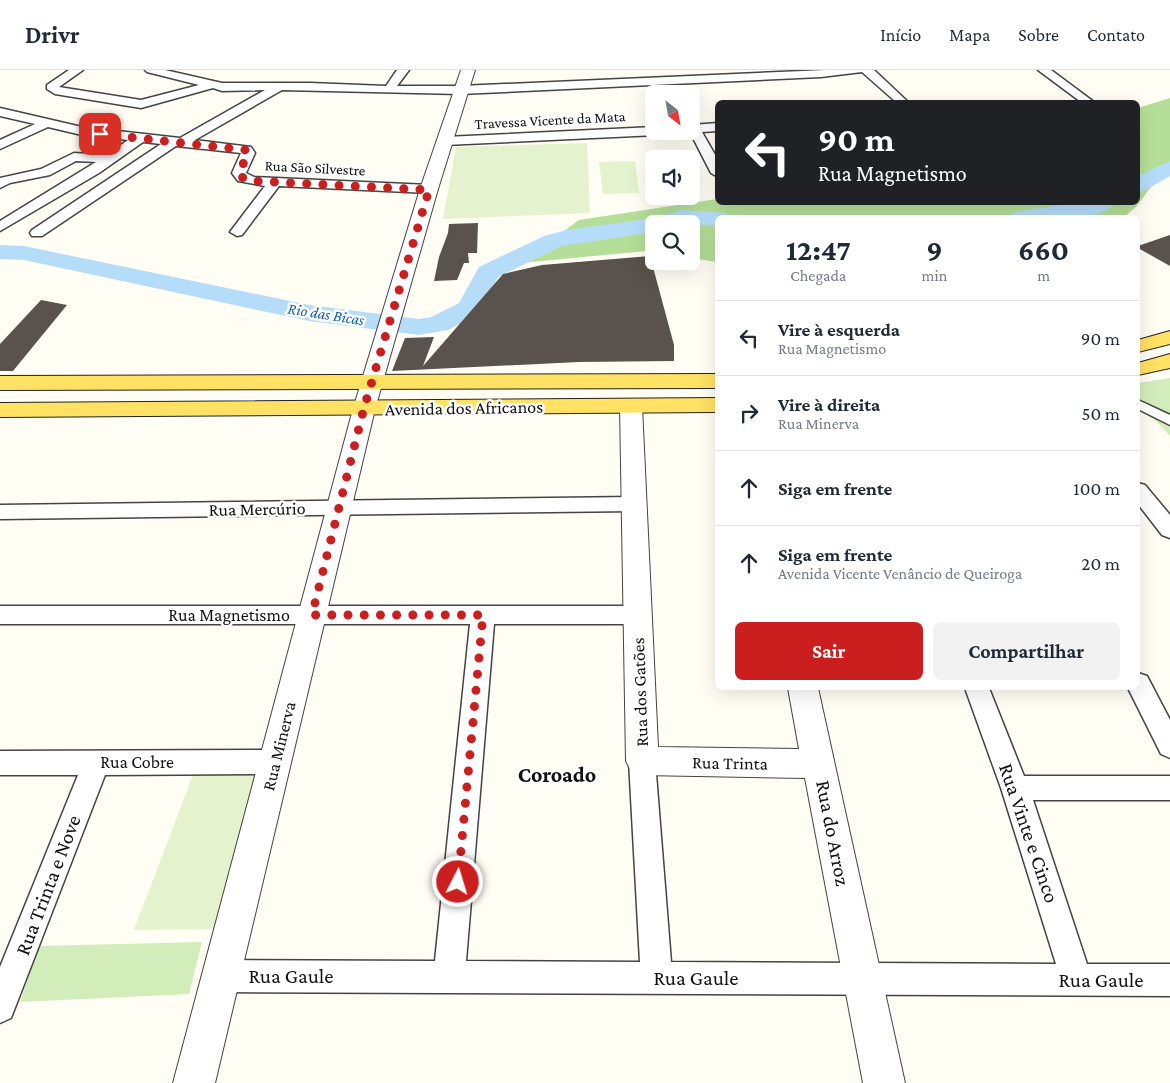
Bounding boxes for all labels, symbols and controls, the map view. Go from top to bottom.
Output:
text: Drivr [25,21,80,48]
text: Início [880,25,921,45]
text: Mapa [949,25,990,45]
text: Sobre [1018,25,1059,45]
text: Contato [1087,25,1145,45]
north arrow [645,85,700,140]
map controls [645,85,700,270]
street label: Travessa Vicente da Mata [474,108,626,132]
pin [79,113,121,155]
icon: arrive [86,120,114,148]
icon: left [735,120,800,185]
text: 90 m [818,120,895,159]
button: sound [645,150,700,205]
street label: Rua São Silvestre [264,157,366,179]
text: Rua Magnetismo [818,161,967,186]
button: search [645,215,700,270]
text: 12:47 [786,233,851,266]
text: 9 [926,233,943,266]
text: 660 [1018,233,1069,266]
text: Chegada [790,267,846,284]
text: min [922,267,947,284]
text: m [1037,267,1050,284]
water label: Rio das Bicas [287,300,365,328]
text: Vire à esquerda [778,319,900,340]
icon: left [735,324,763,352]
text: 90 m [1081,328,1120,349]
text: Rua Magnetismo [778,340,886,357]
text: Vire à direita [778,394,880,415]
street label: Avenida dos Africanos [385,397,543,419]
icon: right [735,399,763,427]
text: 50 m [1081,403,1120,424]
text: Rua Minerva [778,415,859,432]
icon: ahead [735,474,763,502]
text: Siga em frente [778,478,892,499]
text: 100 m [1073,478,1120,499]
street label: Rua Mercúrio [208,498,306,520]
text: Siga em frente [778,544,892,565]
icon: ahead [735,549,763,577]
text: 20 m [1081,553,1120,574]
text: Avenida Vicente Venâncio de Queiroga [778,565,1022,582]
street label: Rua Magnetismo [168,605,290,625]
button: Sair [735,622,923,680]
button: Compartilhar [933,622,1120,680]
street label: Rua dos Gatões [628,637,652,747]
street label: Rua Minerva [258,699,300,793]
street label: Rua Cobre [100,752,174,772]
street label: Rua Trinta [692,752,768,774]
street label: Rua Vinte e Cinco [994,760,1064,906]
district label: Coroado [518,762,596,787]
street label: Rua do Arroz [811,778,855,888]
street label: Rua Trinta e Nove [10,811,86,959]
position arrow [431,855,483,907]
street label: Rua Gaule [248,964,334,988]
street label: Rua Gaule [653,966,739,990]
street label: Rua Gaule [1058,968,1144,992]

